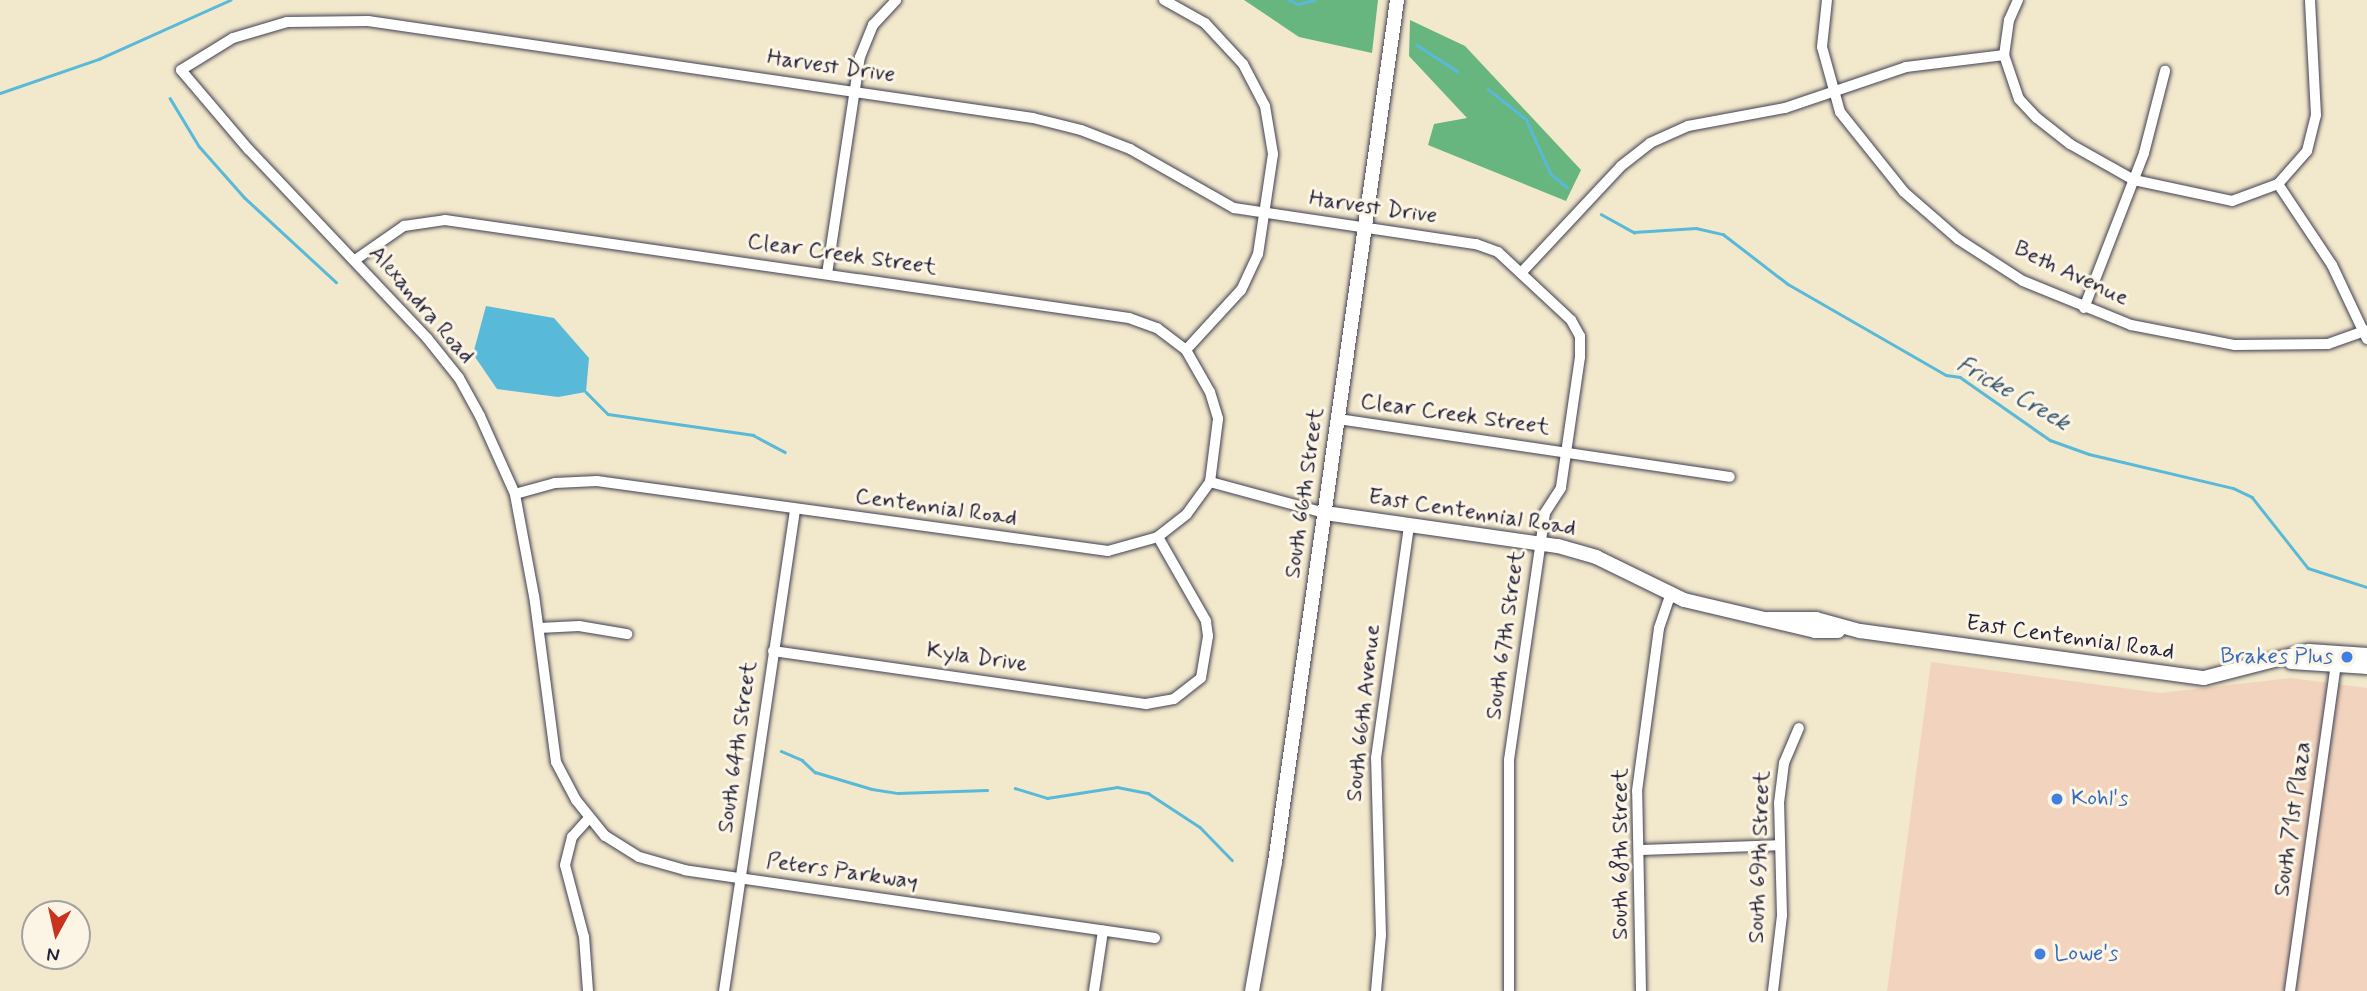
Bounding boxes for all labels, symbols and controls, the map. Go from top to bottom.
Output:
street label: Harvest Drive [765,44,897,90]
street label: Harvest Drive [1307,185,1439,231]
street label: Clear Creek Street [745,228,939,282]
street label: Beth Avenue [2009,235,2133,313]
street label: Alexandra Road [362,240,480,370]
water label: Fricke Creek [1951,350,2075,438]
street label: Clear Creek Street [1358,388,1552,442]
street label: South 66th Street [1279,406,1331,580]
street label: Centennial Road [854,483,1018,533]
street label: East Centennial Road [1367,483,1577,543]
street label: South 67th Street [1480,548,1532,722]
street label: East Centennial Road [1965,610,2175,666]
street label: South 66th Avenue [1341,623,1387,803]
street label: Kyla Drive [925,637,1029,679]
place label: Brakes Plus [2220,643,2333,671]
marker: Brakes Plus [2339,649,2355,665]
street label: South 64th Street [712,659,764,835]
street label: South 71st Plaza [2268,740,2318,898]
street label: South 68th Street [1607,768,1635,940]
street label: South 69th Street [1743,770,1777,944]
place label: Kohl's [2071,785,2128,813]
marker: Kohl's [2049,791,2065,807]
street label: Peters Parkway [764,848,920,896]
north arrow [21,900,91,970]
place label: Lowe's [2054,940,2118,968]
text: N [45,941,61,968]
marker: Lowe's [2032,946,2048,962]

